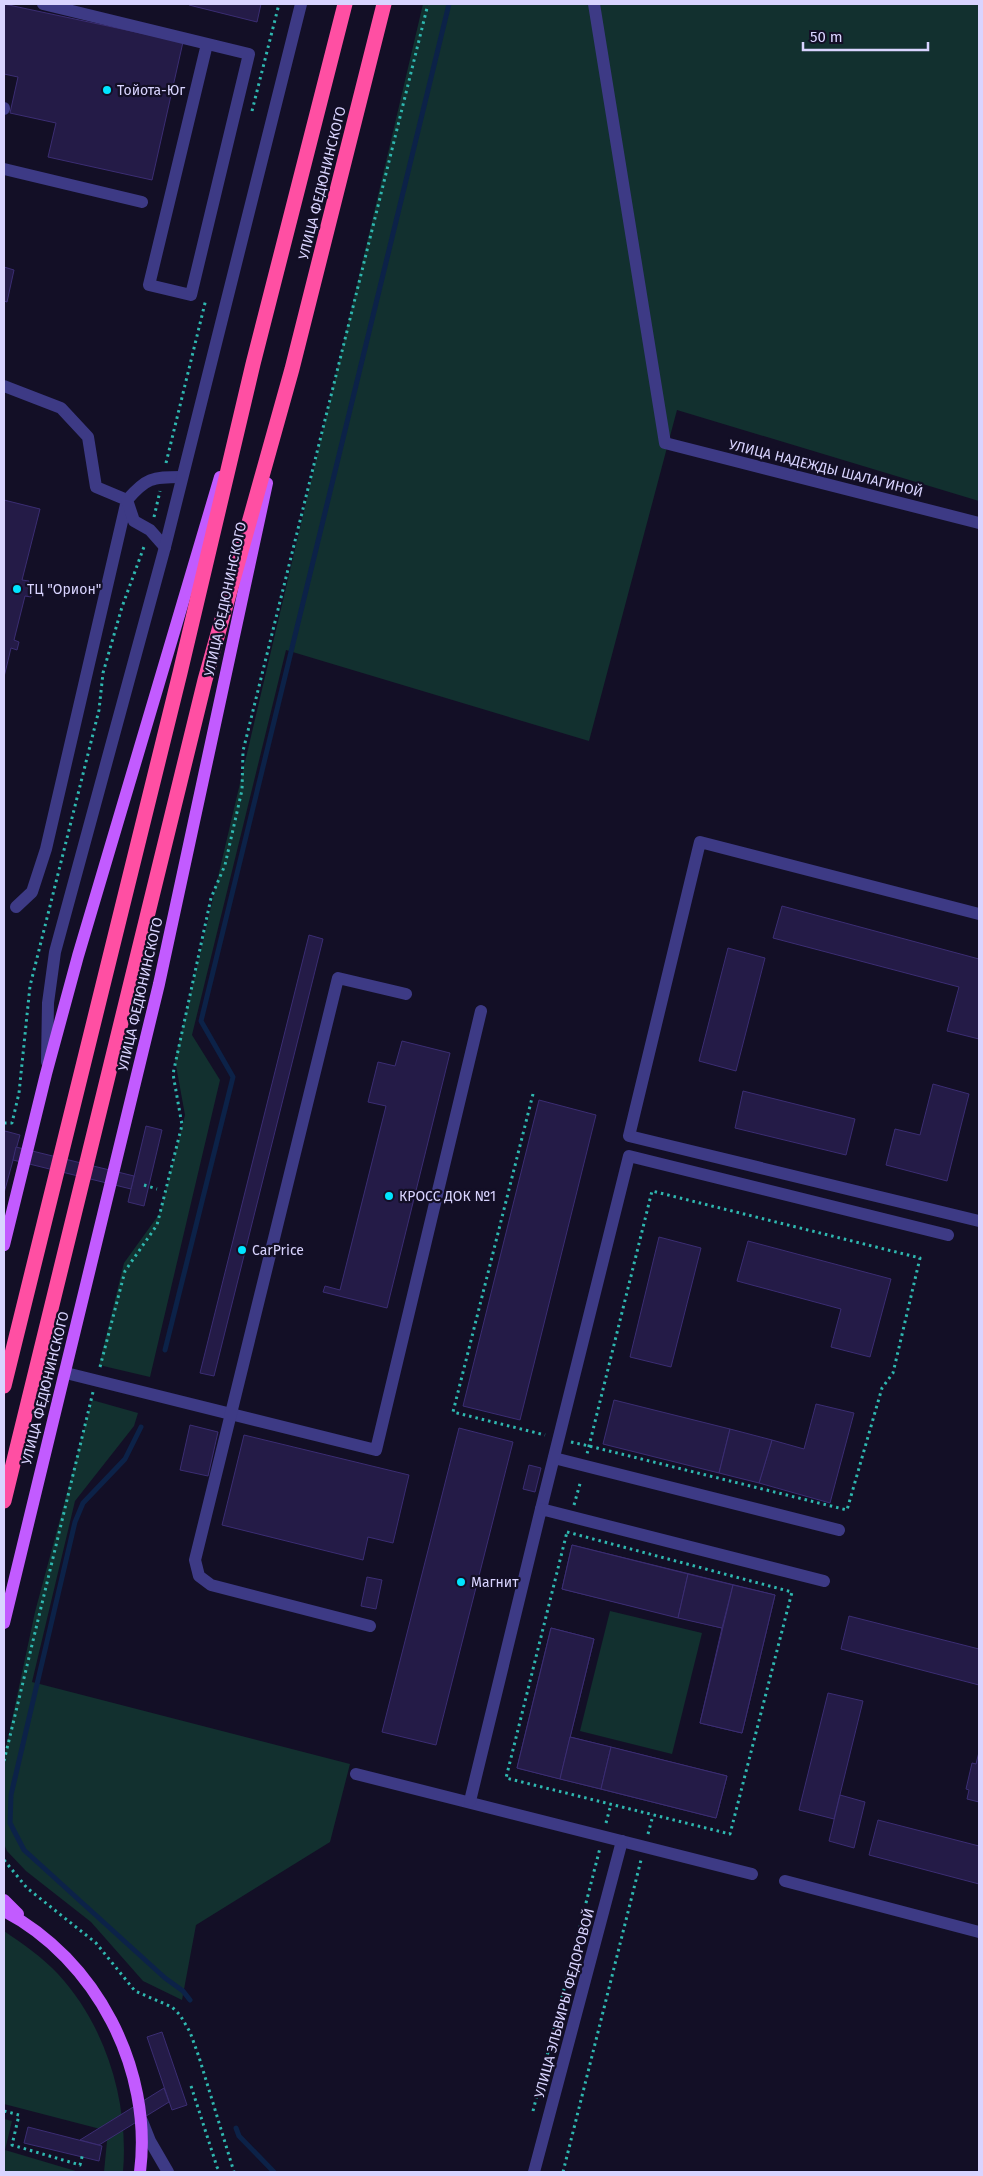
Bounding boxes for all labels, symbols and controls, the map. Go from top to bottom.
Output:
scale bar [803,20,928,52]
text: 50 m [810,28,843,46]
place label: Тойота-Юг [117,82,185,99]
marker: Тойота-Юг [101,84,113,96]
street label: УЛИЦА ФЕДЮНИНСКОГО [295,105,350,262]
street label: УЛИЦА НАДЕЖДЫ ШАЛАГИНОЙ [727,436,925,501]
street label: УЛИЦА ФЕДЮНИНСКОГО [201,520,250,678]
place label: ТЦ "Орион" [27,581,101,598]
marker: ТЦ "Орион" [11,583,23,595]
street label: УЛИЦА ФЕДЮНИНСКОГО [115,916,166,1073]
place label: КРОСС ДОК №1 [399,1188,496,1205]
marker: КРОСС ДОК №1 [383,1190,395,1202]
place label: CarPrice [252,1242,304,1259]
marker: CarPrice [236,1244,248,1256]
street label: УЛИЦА ФЕДЮНИНСКОГО [18,1310,73,1467]
place label: Магнит [471,1574,519,1591]
marker: Магнит [455,1576,467,1588]
street label: УЛИЦА ЭЛЬВИРЫ ФЕДОРОВОЙ [531,1906,598,2100]

